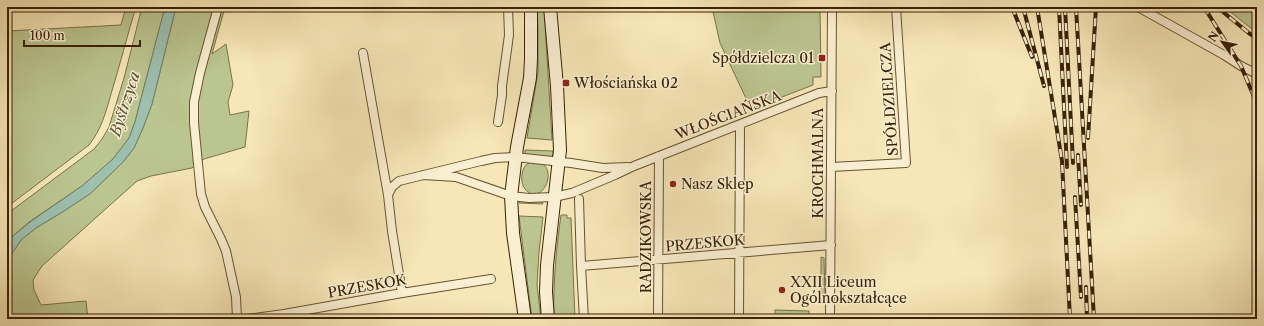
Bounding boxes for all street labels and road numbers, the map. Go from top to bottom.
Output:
street label: SPÓŁDZIELCZA [875,41,902,156]
street label: WŁOŚCIAŃSKA [671,85,784,144]
street label: KROCHMALNA [809,107,827,218]
street label: RADZIKOWSKA [637,180,655,293]
street label: PRZESKOK [665,230,746,255]
street label: PRZESKOK [326,270,409,302]

